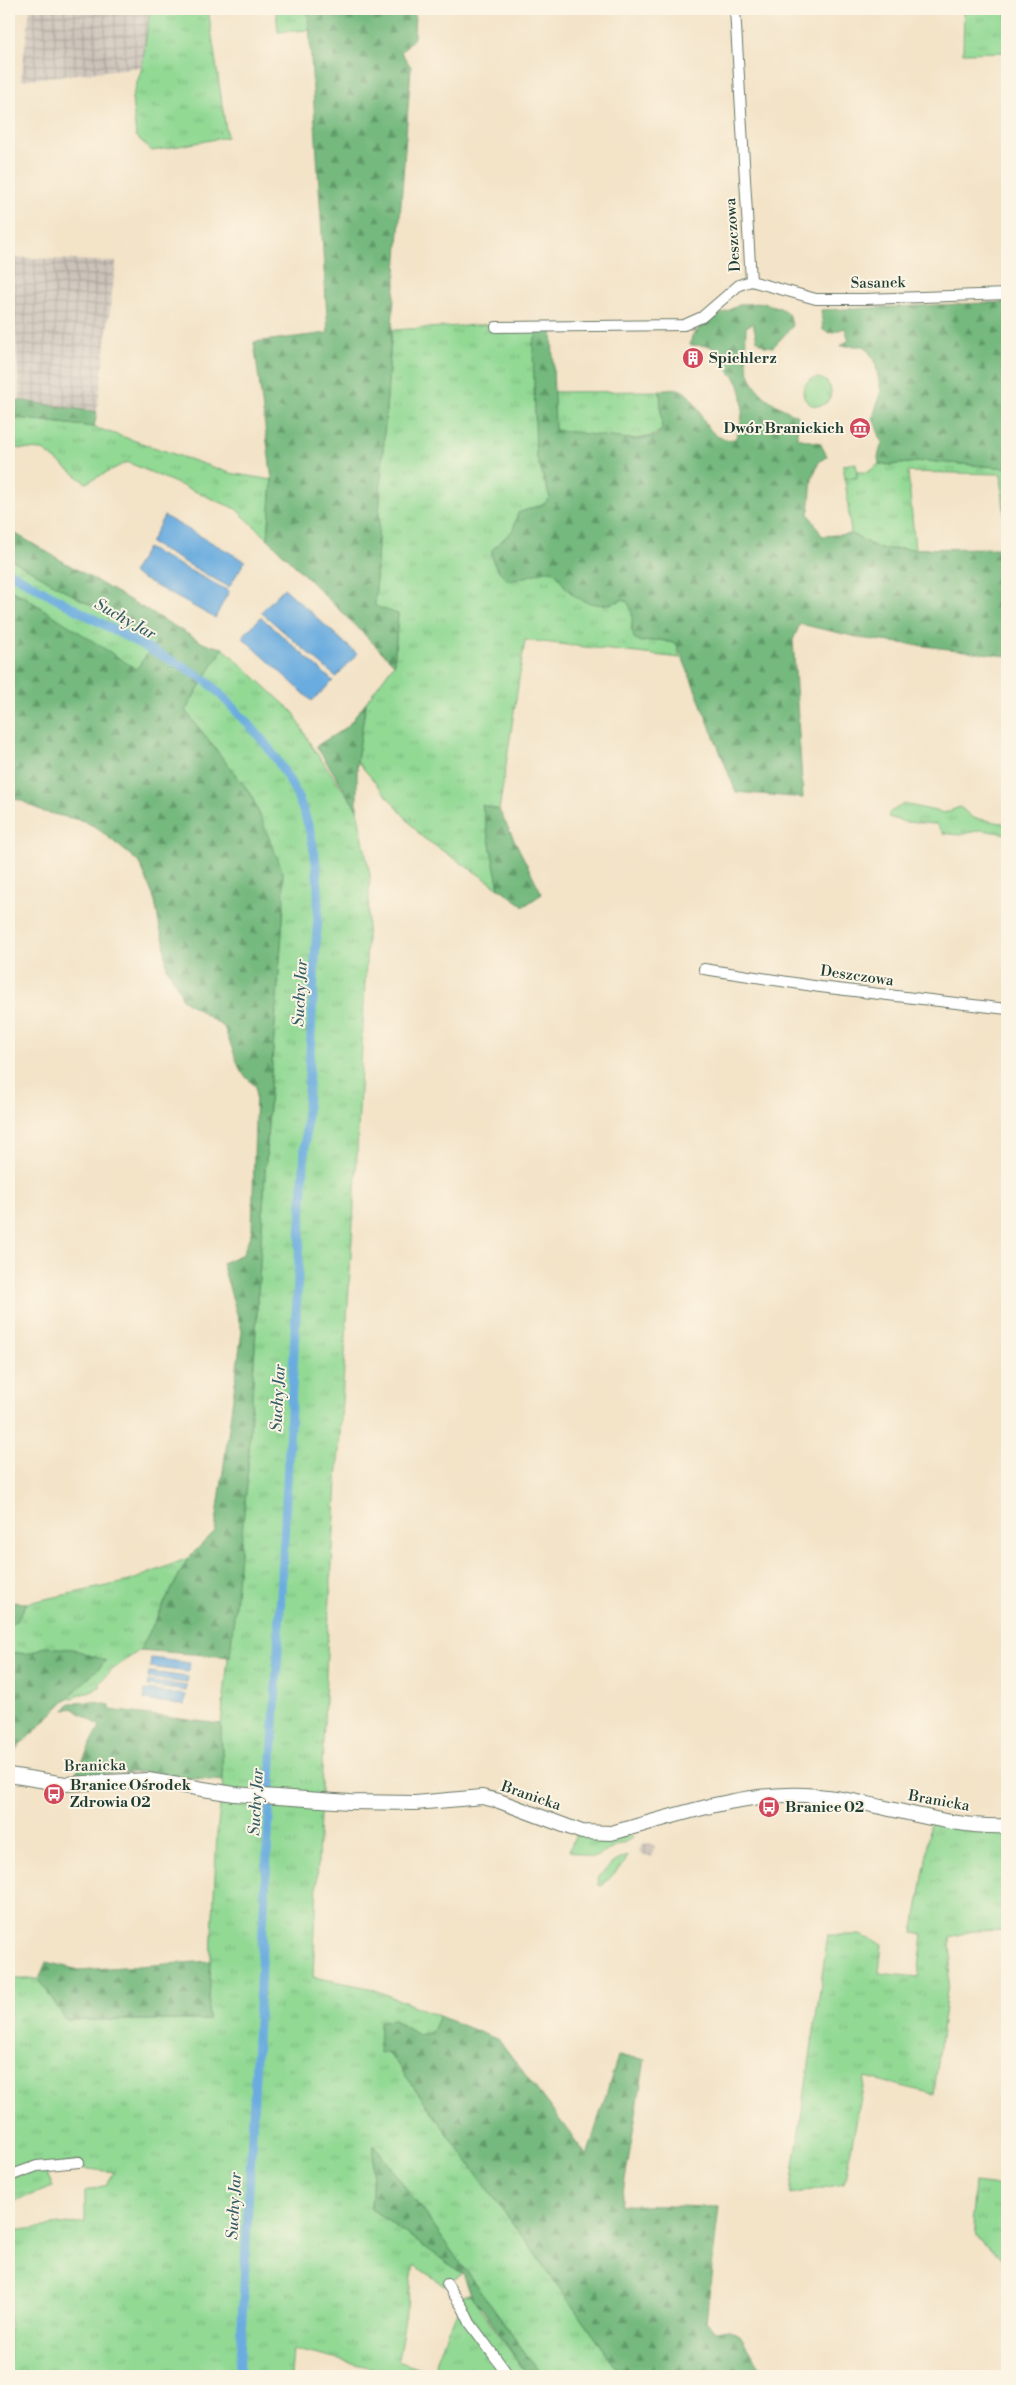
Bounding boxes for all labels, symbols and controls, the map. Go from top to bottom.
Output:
street label: Deszczowa [721,197,745,273]
street label: Sasanek [850,273,907,293]
building icon: Spichlerz [681,346,705,370]
place label: Spichlerz [709,349,777,368]
museum icon: Dwór Branickich [848,416,872,440]
place label: Dwór Branickich [723,419,845,438]
water label: Suchy Jar [91,594,160,645]
water label: Suchy Jar [288,958,312,1027]
street label: Deszczowa [819,961,895,991]
water label: Suchy Jar [266,1363,290,1432]
street label: Branicka [63,1756,127,1776]
water label: Suchy Jar [244,1767,268,1836]
place label: Branice Ośrodek Zdrowia 02 [70,1776,192,1812]
street label: Branicka [498,1777,564,1815]
bus stop icon: Branice Ośrodek Zdrowia 02 [42,1782,66,1806]
street label: Branicka [906,1786,972,1816]
bus stop icon: Branice 02 [757,1795,781,1819]
place label: Branice 02 [785,1798,864,1817]
water label: Suchy Jar [222,2171,246,2240]

